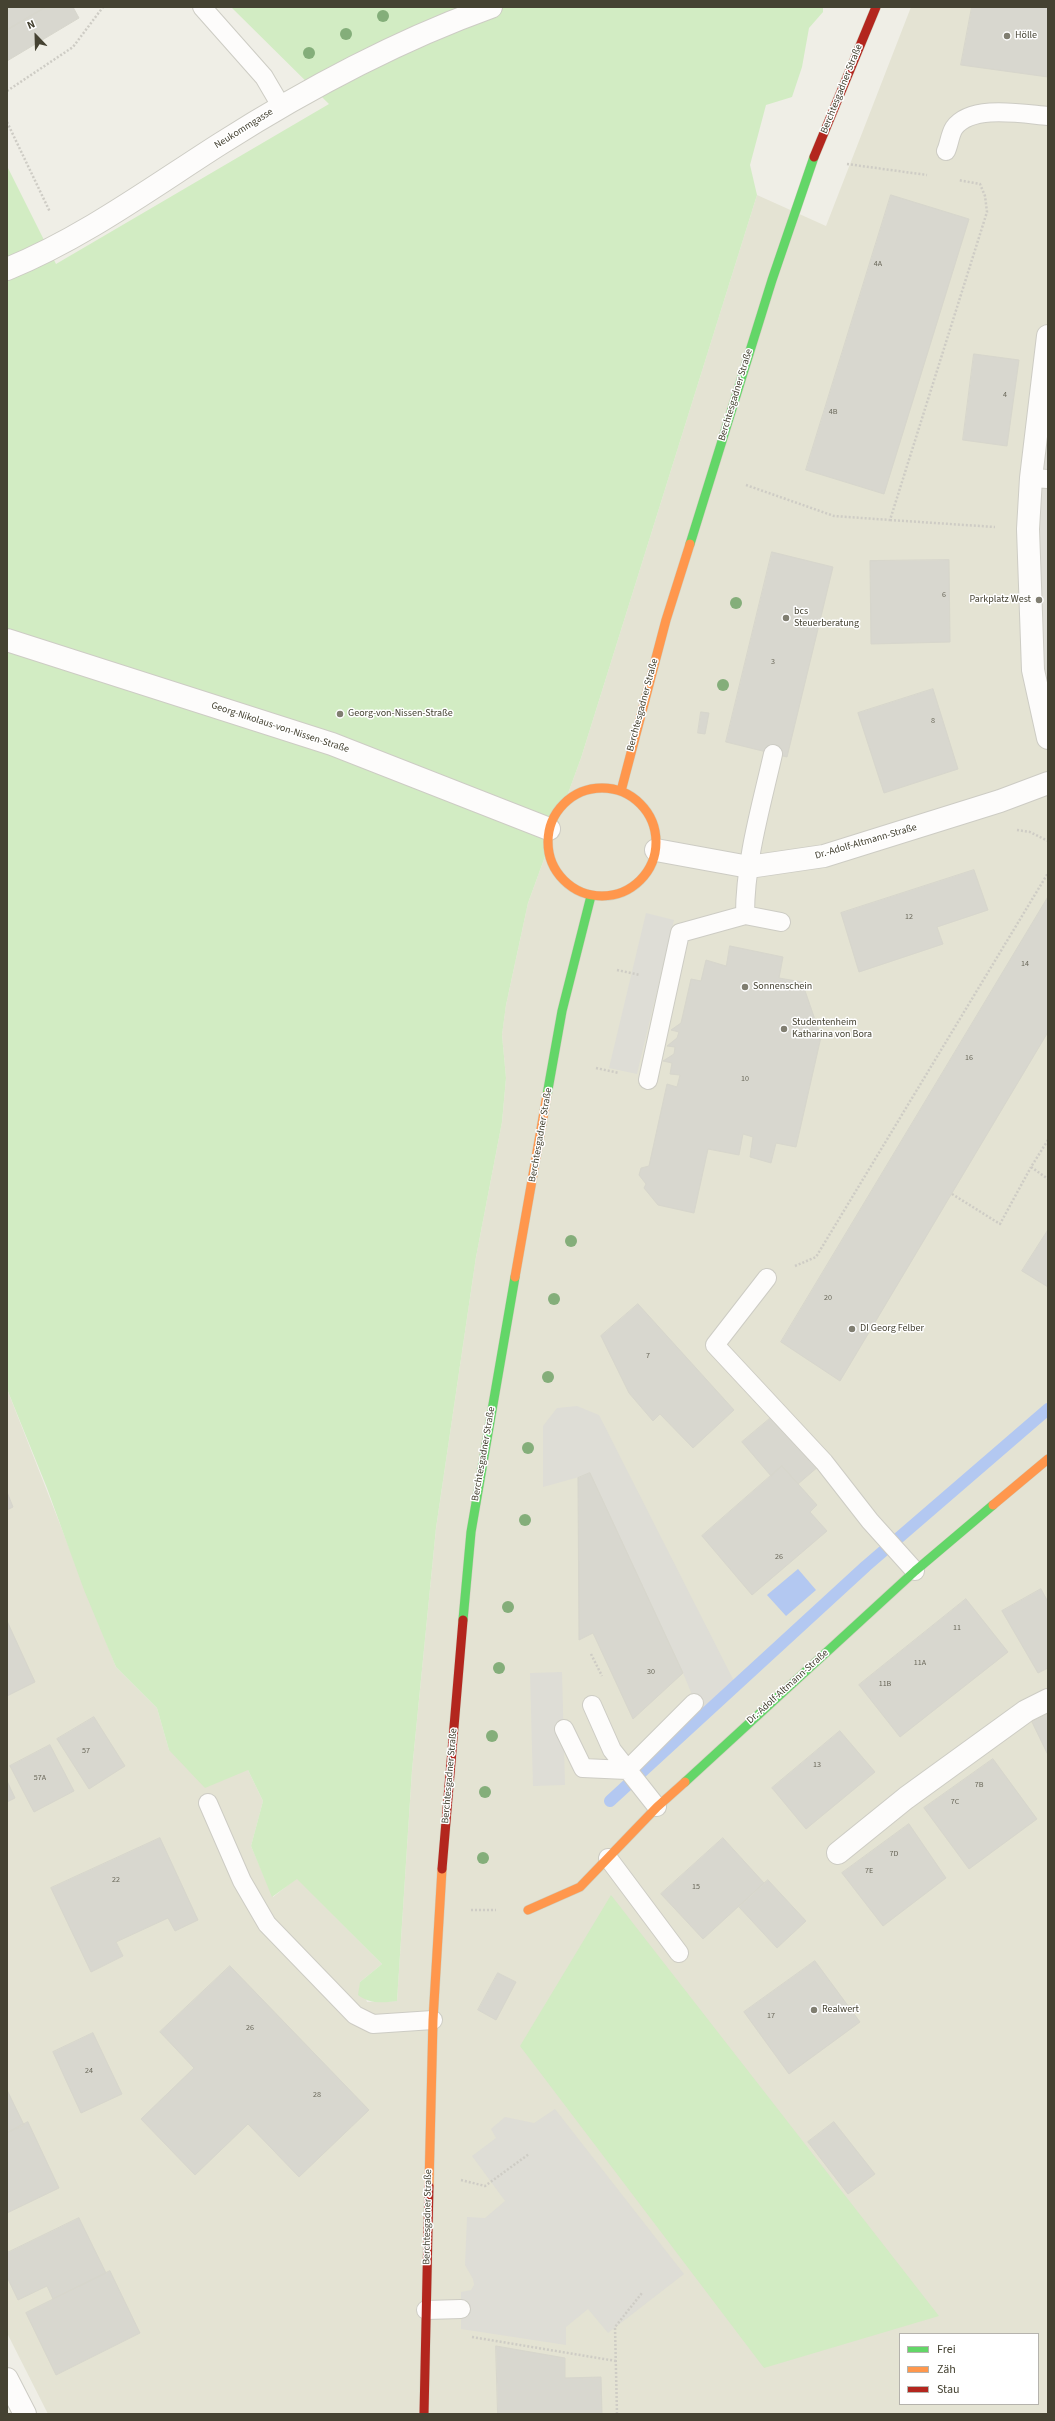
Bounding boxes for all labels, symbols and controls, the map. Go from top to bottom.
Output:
north arrow [16,16,56,56]
text: N [25,16,37,33]
place label: Hölle [1015,30,1037,42]
marker: Hölle [1002,31,1012,41]
street label: Berchtesgadner Straße [819,43,865,135]
street label: Neukommgasse [212,106,276,152]
house number: 4A [874,259,882,269]
street label: Berchtesgadner Straße [716,348,756,442]
house number: 4 [1003,390,1007,400]
house number: 4B [829,407,837,417]
house number: 6 [942,590,946,600]
place label: Parkplatz West [969,594,1031,606]
marker: Parkplatz West [1034,595,1044,605]
place label: bcs Steuerberatung [794,606,859,630]
marker: bcs Steuerberatung [781,613,791,623]
street label: Berchtesgadner Straße [625,657,661,753]
house number: 3 [771,657,775,667]
street label: Georg-Nikolaus-von-Nissen-Straße [210,700,350,756]
place label: Georg-von-Nissen-Straße [348,708,453,720]
marker: Georg-von-Nissen-Straße [335,709,345,719]
house number: 8 [931,716,935,726]
street label: Dr.-Adolf-Altmann-Straße [814,822,918,862]
house number: 12 [905,912,913,922]
house number: 14 [1021,959,1029,969]
place label: Sonnenschein [753,981,812,993]
marker: Sonnenschein [740,982,750,992]
place label: Studentenheim Katharina von Bora [792,1017,872,1040]
marker: Studentenheim Katharina von Bora [779,1024,789,1034]
house number: 16 [965,1053,973,1063]
house number: 10 [741,1074,749,1084]
street label: Berchtesgadner Straße [527,1087,555,1183]
house number: 20 [824,1293,832,1303]
place label: DI Georg Felber [860,1323,924,1335]
marker: DI Georg Felber [847,1324,857,1334]
house number: 7 [646,1351,650,1361]
street label: Berchtesgadner Straße [470,1406,498,1502]
house number: 26 [775,1552,783,1562]
house number: 11 [953,1623,961,1633]
street label: Dr.-Adolf-Altmann-Straße [745,1647,831,1727]
house number: 11A [914,1658,926,1668]
house number: 30 [647,1667,655,1677]
house number: 11B [879,1679,891,1689]
street label: Berchtesgadner Straße [440,1728,460,1824]
house number: 57 [82,1746,90,1756]
house number: 13 [813,1760,821,1770]
house number: 57A [34,1773,46,1783]
house number: 7B [975,1780,983,1790]
house number: 7C [951,1797,959,1807]
house number: 7D [890,1849,898,1859]
house number: 7E [865,1866,873,1876]
house number: 22 [112,1875,120,1885]
house number: 15 [692,1882,700,1892]
place label: Realwert [822,2004,859,2016]
marker: Realwert [809,2005,819,2015]
house number: 17 [767,2011,775,2021]
house number: 26 [246,2023,254,2033]
house number: 24 [85,2066,93,2076]
house number: 28 [313,2090,321,2100]
street label: Berchtesgadner Straße [421,2169,435,2265]
legend [899,2333,1039,2405]
text: Frei [937,2341,956,2358]
text: Zäh [937,2361,956,2378]
text: Stau [937,2381,960,2398]

